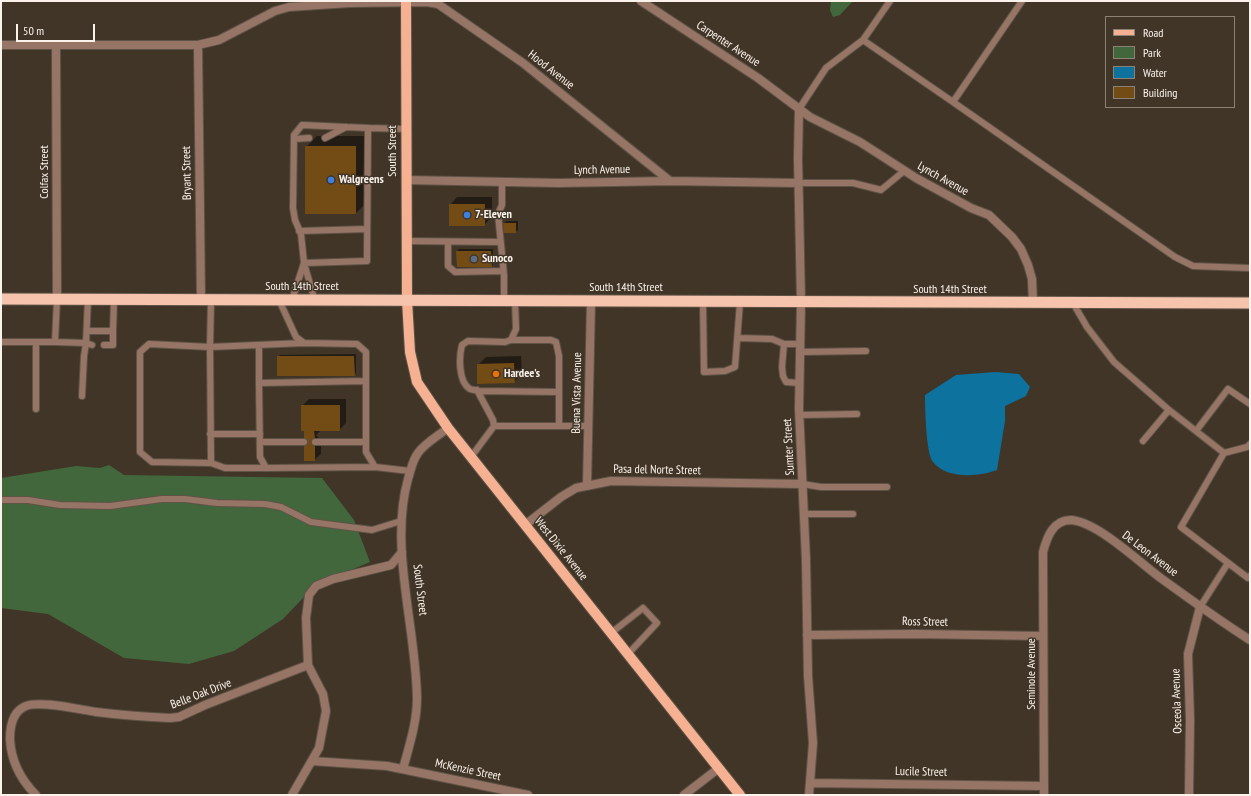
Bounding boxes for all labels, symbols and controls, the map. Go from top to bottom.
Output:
scale bar [18,16,97,42]
legend [1105,16,1235,108]
street label: Carpenter Avenue [693,18,763,70]
text: 50 m [23,23,44,38]
text: Road [1143,25,1163,40]
text: Park [1143,45,1161,60]
street label: Hood Avenue [525,47,577,93]
text: Water [1143,65,1167,80]
text: Building [1143,85,1178,100]
street label: South Street [386,125,400,177]
street label: Colfax Street [38,145,52,199]
street label: Bryant Street [179,146,195,200]
street label: Lynch Avenue [915,159,971,199]
street label: Lynch Avenue [574,162,630,178]
place label: Walgreens [339,173,384,187]
marker: Walgreens [326,175,336,185]
place label: 7-Eleven [475,208,512,222]
marker: 7-Eleven [462,210,472,220]
place label: Sunoco [482,252,513,266]
marker: Sunoco [469,254,479,264]
street label: South 14th Street [265,280,339,294]
street label: South 14th Street [589,281,663,295]
street label: South 14th Street [913,283,987,297]
street label: Buena Vista Avenue [569,352,585,434]
place label: Hardee's [504,367,540,381]
marker: Hardee's [491,369,501,379]
street label: Sumter Street [780,418,798,476]
street label: Pasa del Norte Street [613,462,701,478]
street label: West Dixie Avenue [531,515,591,583]
street label: De Leon Avenue [1119,528,1181,580]
street label: South Street [410,564,430,616]
street label: Ross Street [902,614,948,630]
street label: Seminole Avenue [1025,638,1039,710]
street label: Osceola Avenue [1169,668,1185,734]
street label: Belle Oak Drive [169,676,233,712]
street label: McKenzie Street [434,756,502,784]
street label: Lucile Street [895,764,947,780]

